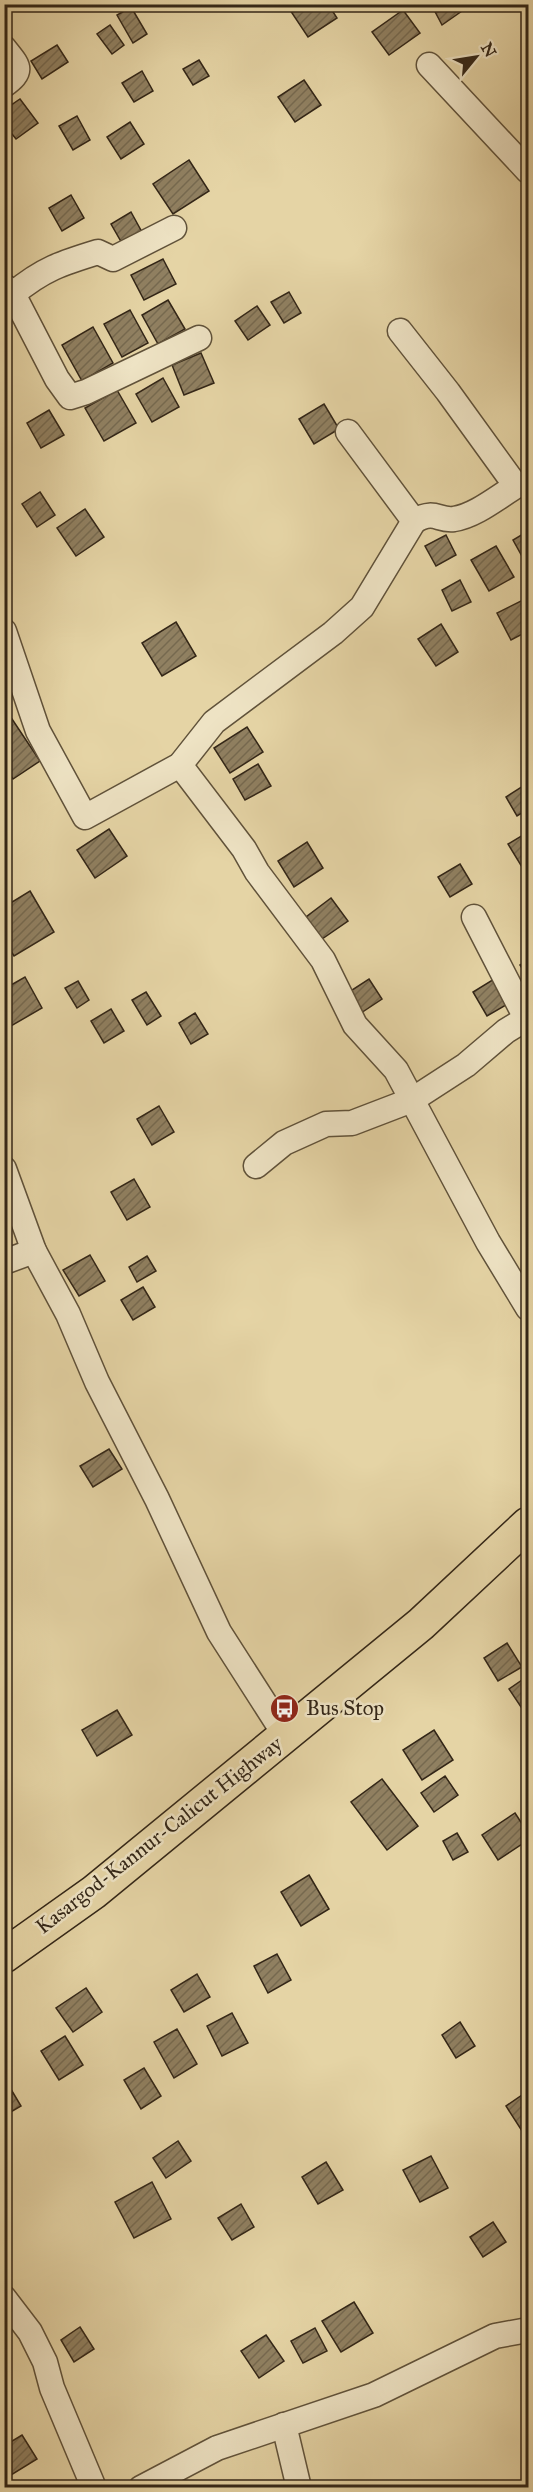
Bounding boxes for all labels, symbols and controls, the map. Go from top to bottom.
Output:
north arrow [446,27,506,87]
text: N [477,39,500,61]
bus stop icon: Bus Stop [269,1692,301,1724]
place label: Bus Stop [306,1695,384,1721]
street label: Kasargod-Kannur-Calicut Highway [30,1730,288,1939]

